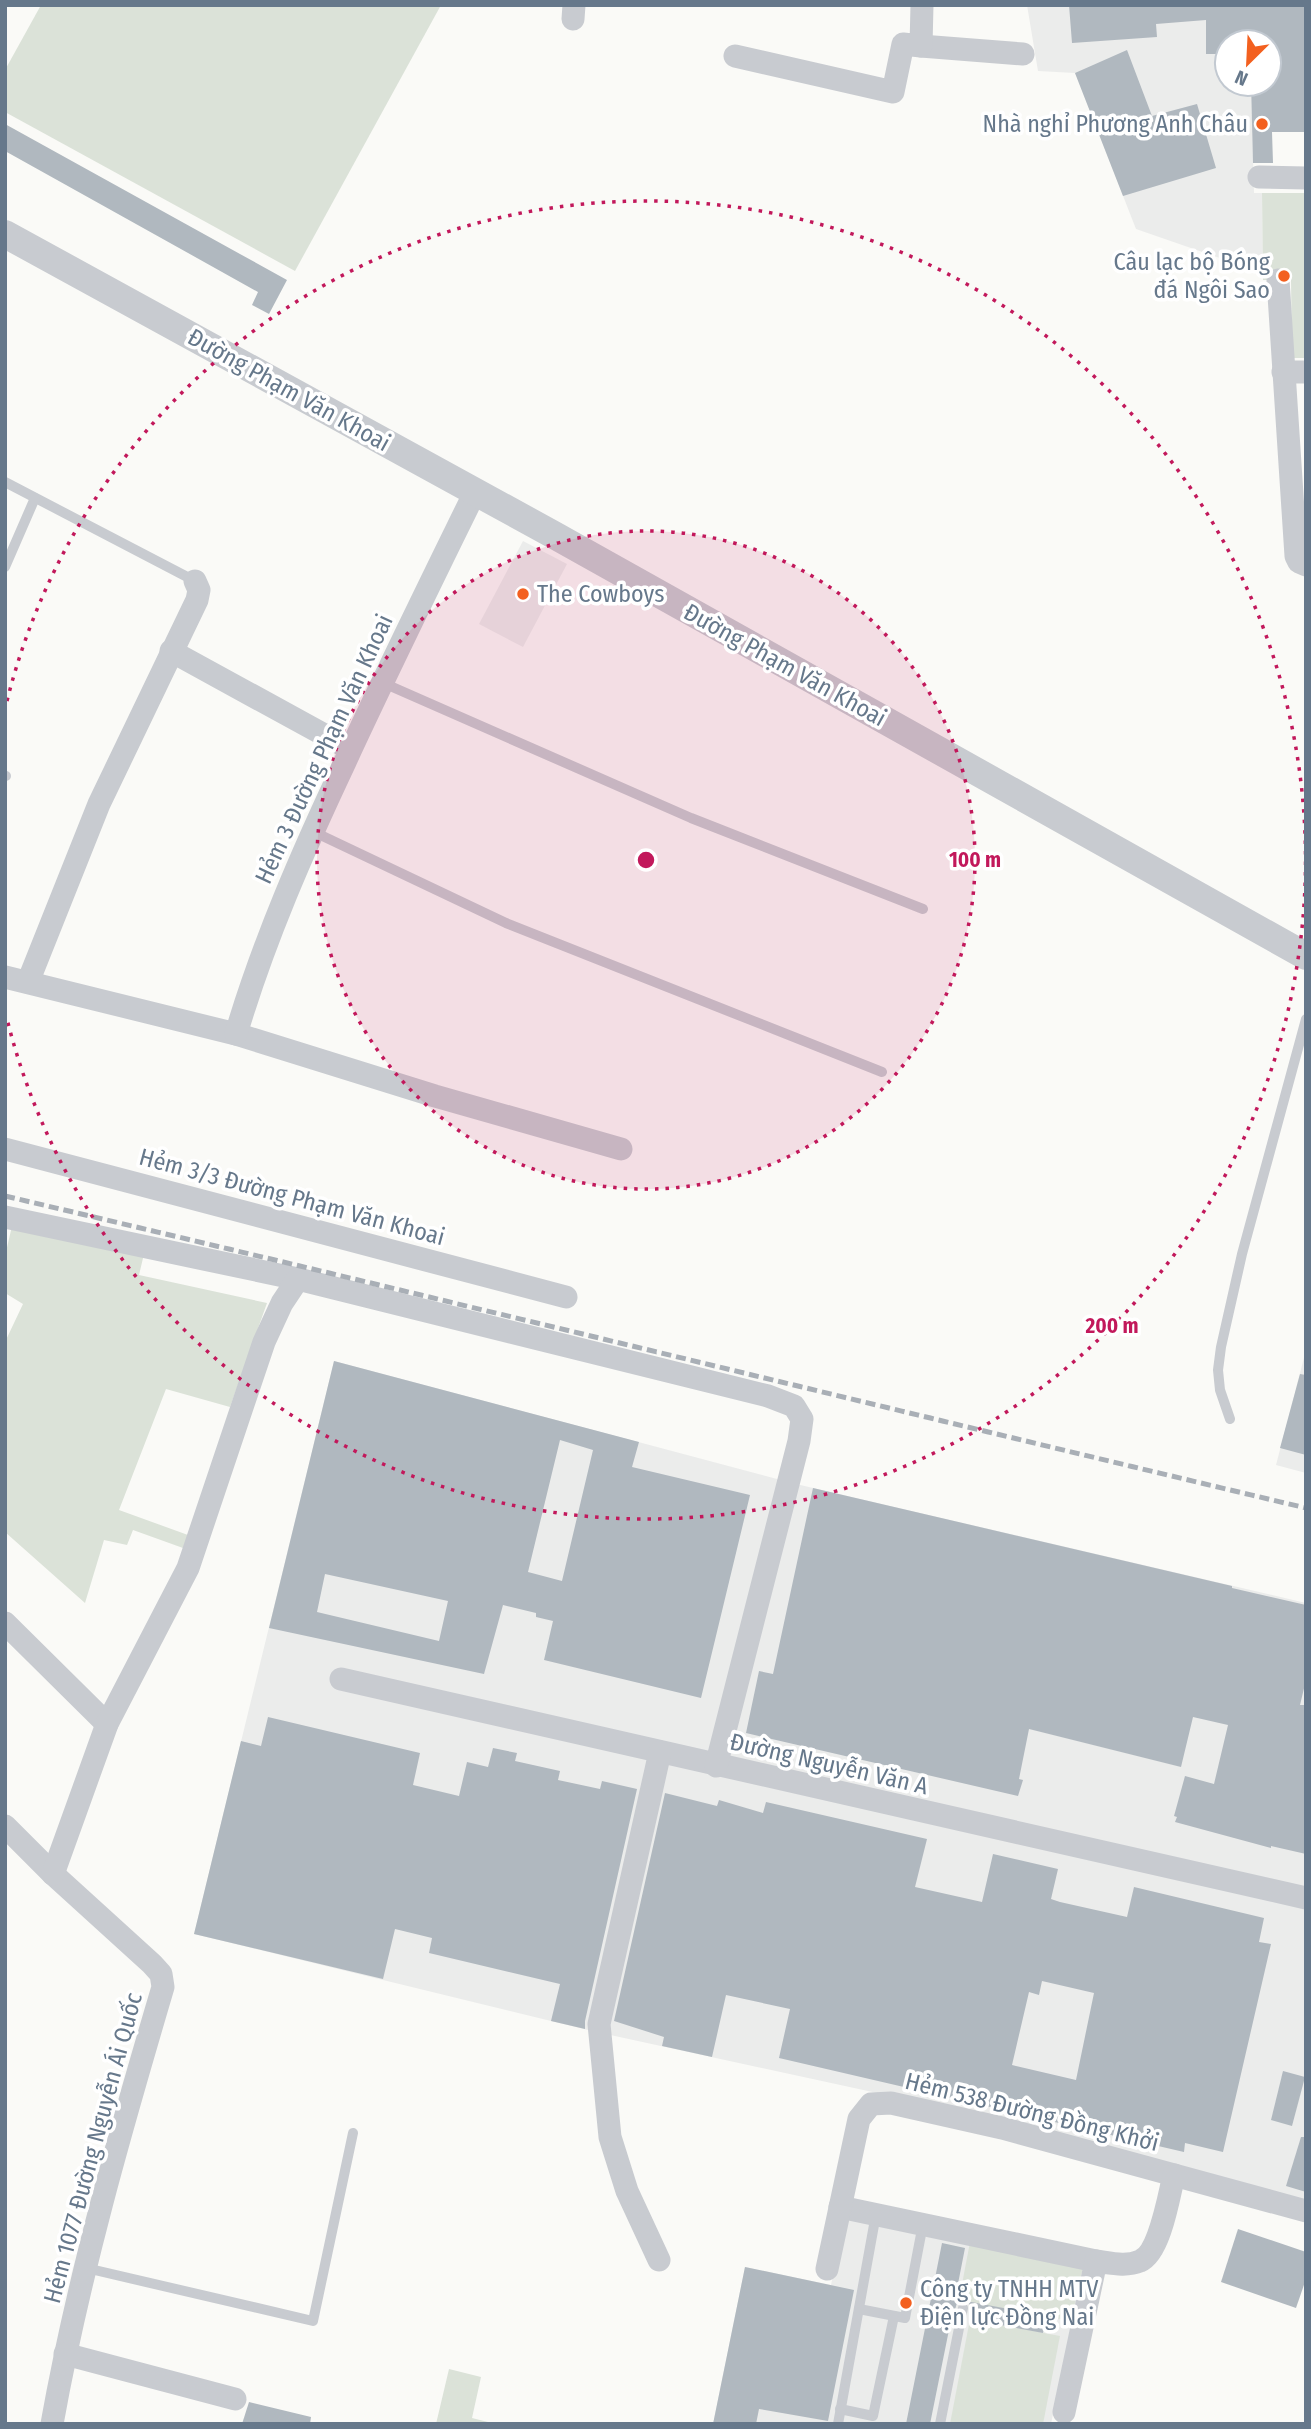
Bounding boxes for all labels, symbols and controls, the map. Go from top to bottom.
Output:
north arrow [1213,28,1283,98]
text: N [1231,65,1251,91]
place label: Nhà nghỉ Phương Anh Châu [983,110,1248,138]
marker: Nhà nghỉ Phương Anh Châu [1254,116,1270,132]
place label: Câu lạc bộ Bóng đá Ngôi Sao [1113,248,1271,304]
marker: Câu lạc bộ Bóng đá Ngôi Sao [1276,268,1292,284]
street label: Đường Phạm Văn Khoai [183,323,395,457]
place label: The Cowboys [537,580,664,608]
marker: The Cowboys [515,586,531,602]
street label: Đường Phạm Văn Khoai [679,598,891,732]
street label: Hẻm 3 Đường Phạm Văn Khoai [249,610,399,888]
text: 100 m [949,847,1001,873]
centre of rings [634,848,658,872]
street label: Hẻm 3/3 Đường Phạm Văn Khoai [136,1143,448,1251]
text: 200 m [1084,1313,1139,1339]
street label: Đường Nguyễn Văn A [727,1728,931,1800]
street label: Hẻm 1077 Đường Nguyễn Ái Quốc [37,1989,148,2306]
street label: Hẻm 538 Đường Đồng Khởi [902,2067,1162,2157]
place label: Công ty TNHH MTV Điện lực Đồng Nai [920,2275,1099,2331]
marker: Công ty TNHH MTV Điện lực Đồng Nai [898,2295,914,2311]

